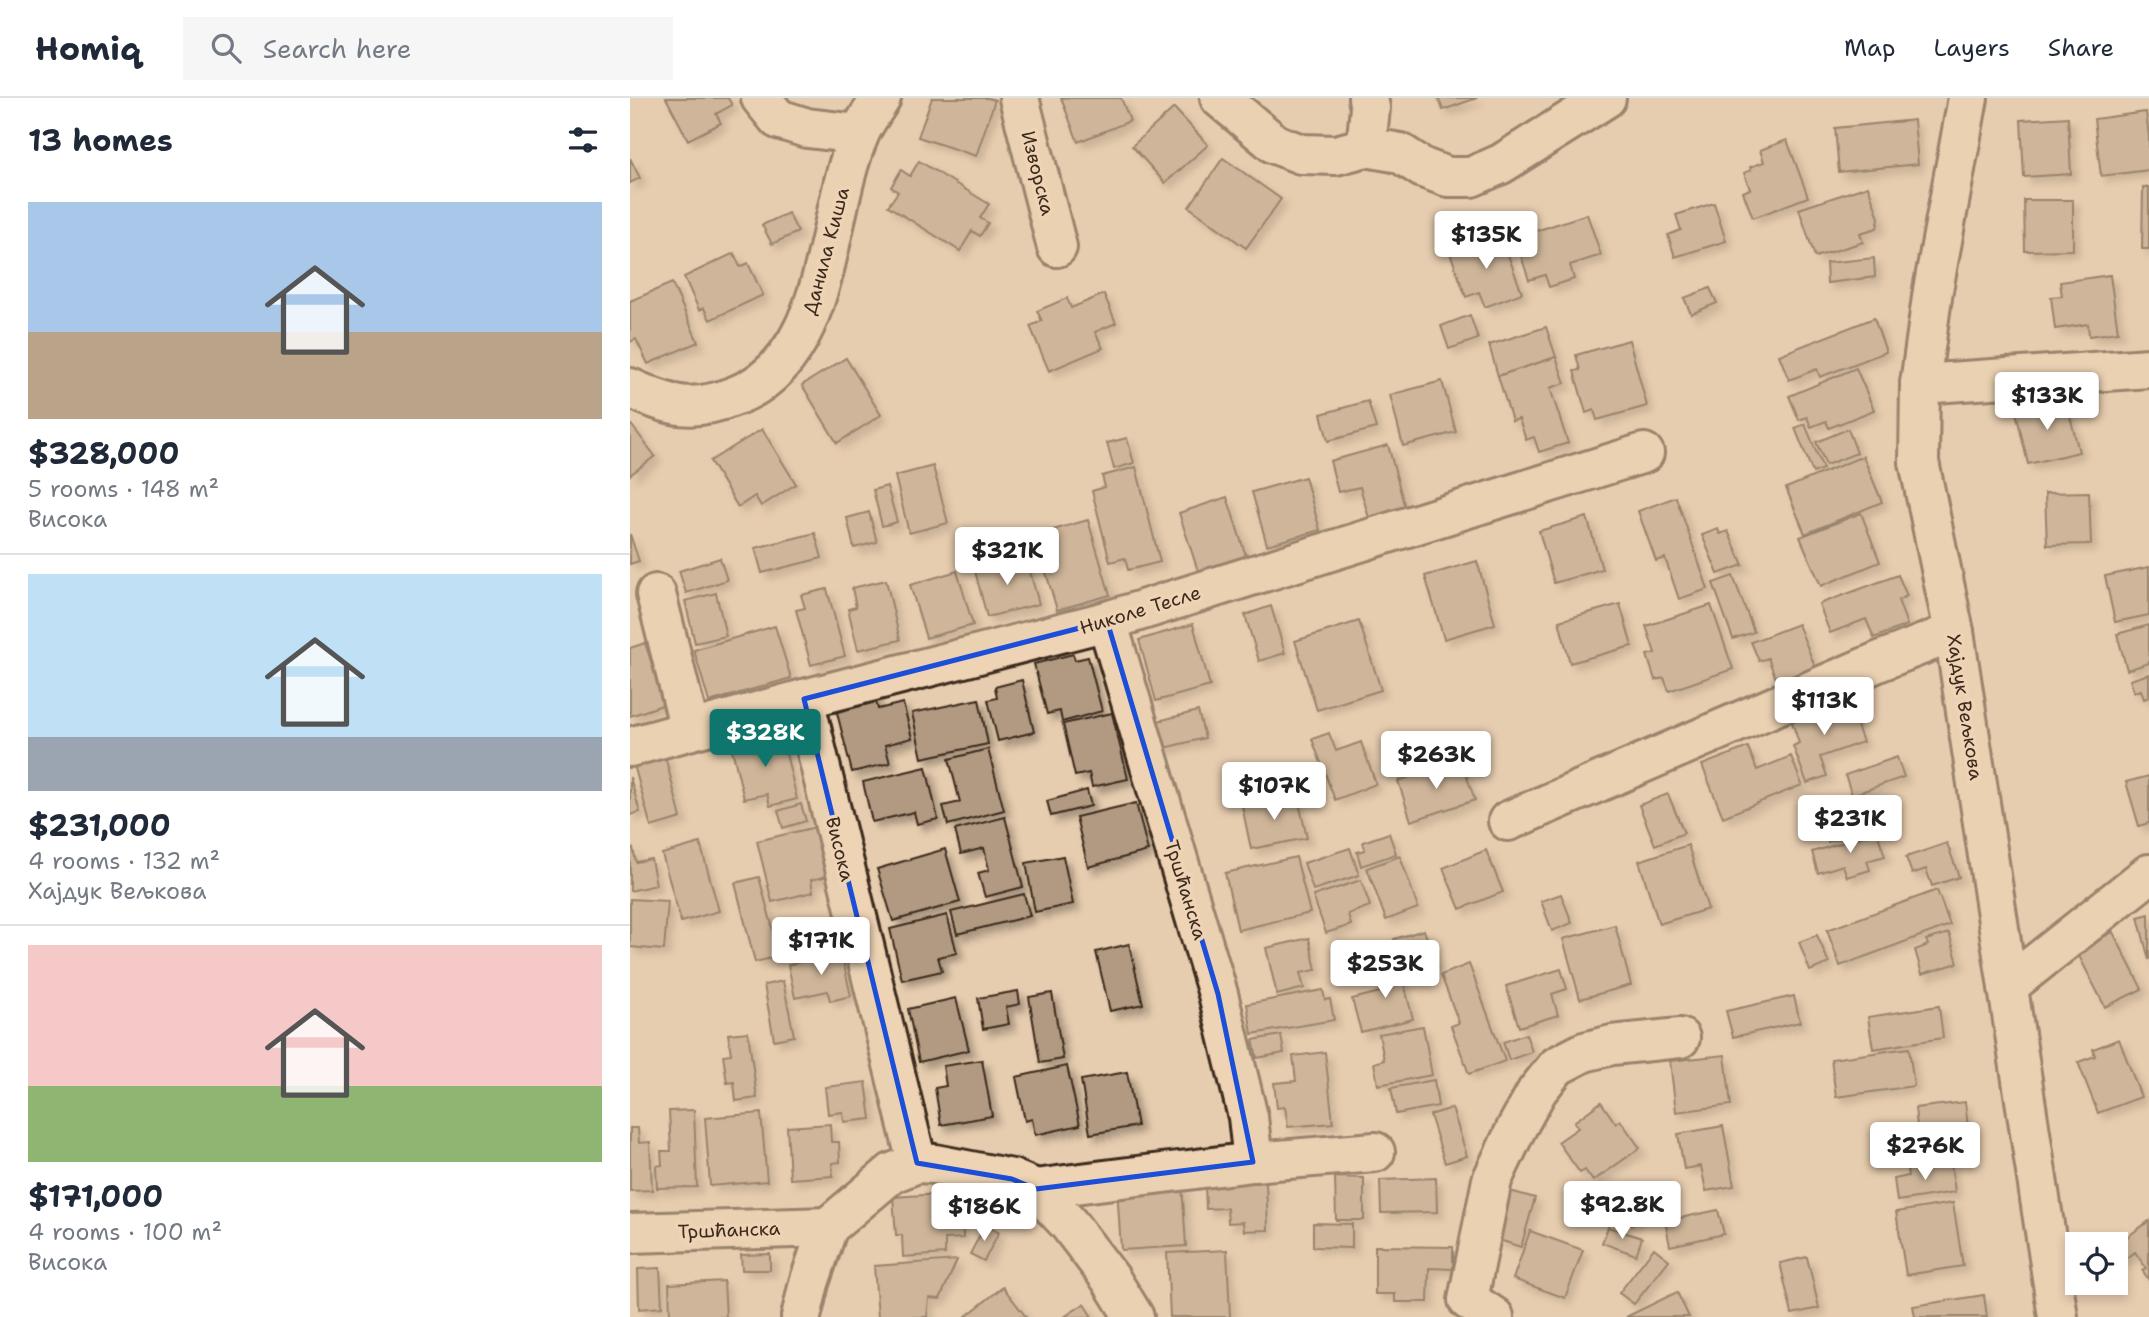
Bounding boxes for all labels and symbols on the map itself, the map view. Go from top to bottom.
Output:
street label: Изворска [1015,128,1061,218]
street label: Данила Киша [797,184,855,318]
pin: $135K [1437,212,1535,271]
pin: $133K [1998,372,2096,432]
pin: $321K [958,528,1056,587]
street label: Николе Тесле [1076,580,1204,640]
street label: Хајдук Вељкова [1941,632,1989,782]
pin: $113K [1775,678,1873,737]
pin: $328K [716,710,814,769]
pin: $263K [1387,732,1485,791]
pin: $107K [1225,762,1323,822]
pin: $231K [1801,796,1899,855]
street label: Висока [820,814,860,884]
street label: Тршћанска [1159,837,1213,943]
pin: $171K [772,918,870,977]
pin: $253K [1336,940,1434,1000]
pin: $276K [1876,1122,1974,1182]
pin: $92.8K [1565,1182,1679,1241]
pin: $186K [935,1184,1033,1243]
street label: Тршћанска [677,1216,781,1244]

